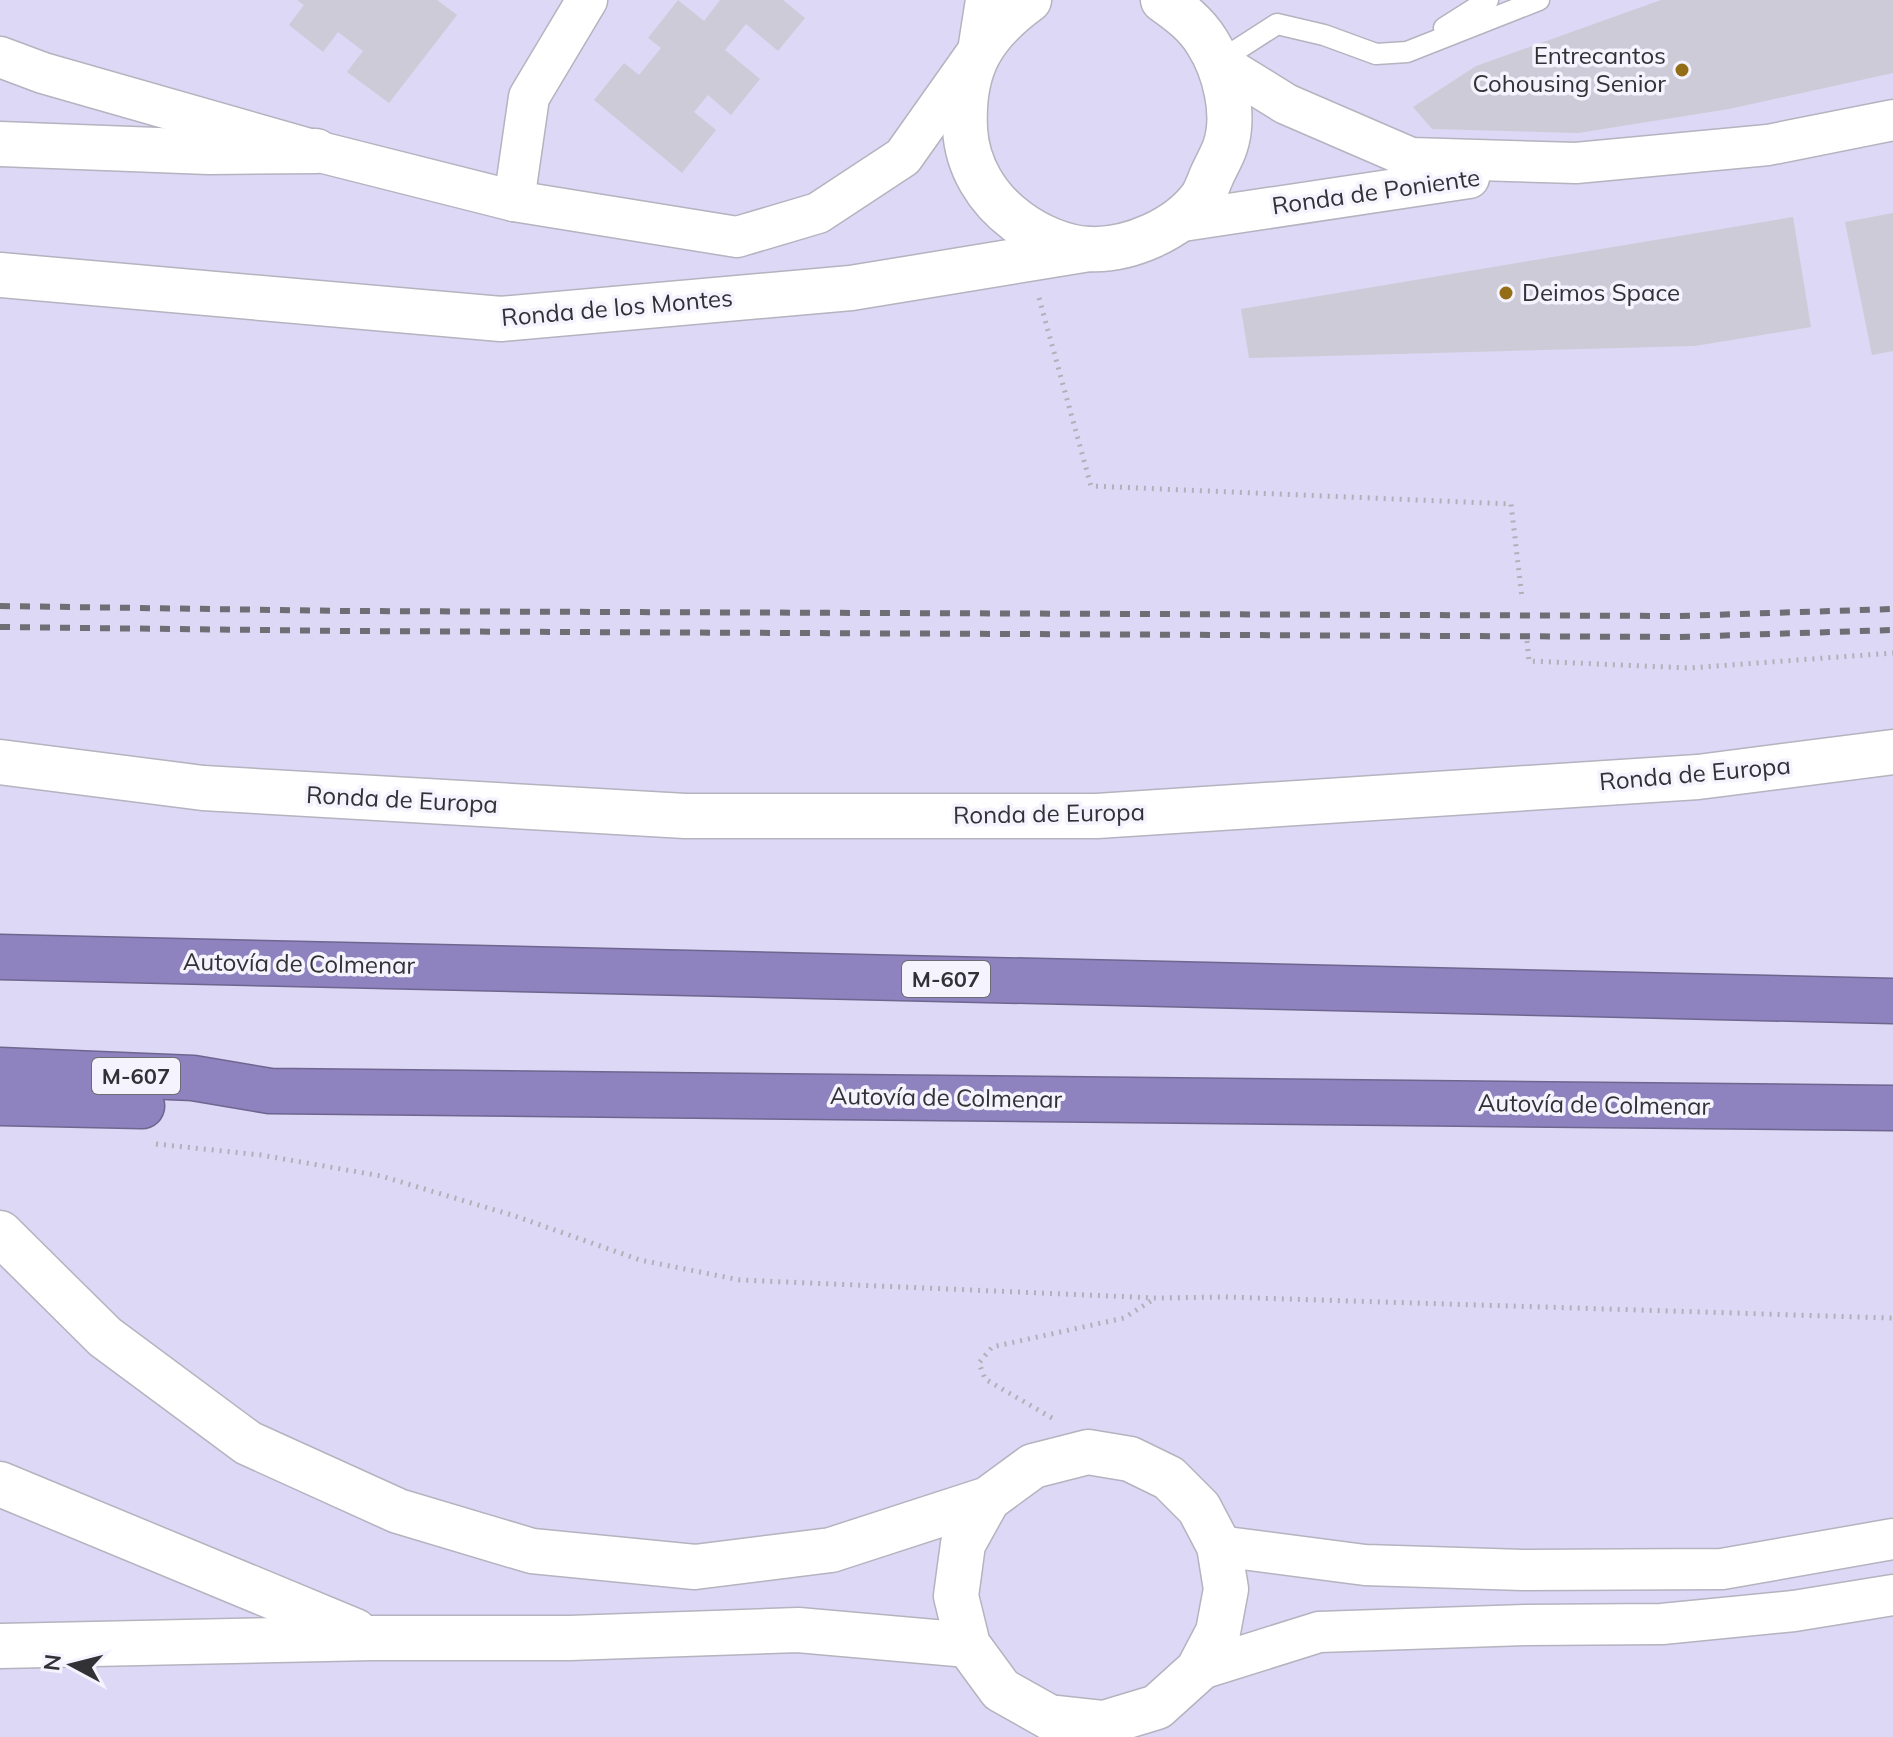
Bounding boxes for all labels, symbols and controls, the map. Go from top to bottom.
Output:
place label: Entrecantos Cohousing Senior [1472,40,1666,98]
marker: Entrecantos Cohousing Senior [1673,61,1691,79]
street label: Ronda de Poniente [1270,162,1482,220]
place label: Deimos Space [1522,277,1680,307]
street label: Ronda de los Montes [500,282,734,332]
marker: Deimos Space [1497,284,1515,302]
street label: Ronda de Europa [1598,750,1792,796]
street label: Ronda de Europa [305,779,499,819]
street label: Ronda de Europa [953,796,1145,830]
street label: Autovía de Colmenar [183,946,416,980]
road number: M-607 [902,961,990,997]
road number: M-607 [92,1058,180,1094]
street label: Autovía de Colmenar [830,1080,1063,1114]
street label: Autovía de Colmenar [1478,1087,1711,1121]
north arrow [32,1625,112,1705]
text: N [37,1653,67,1673]

